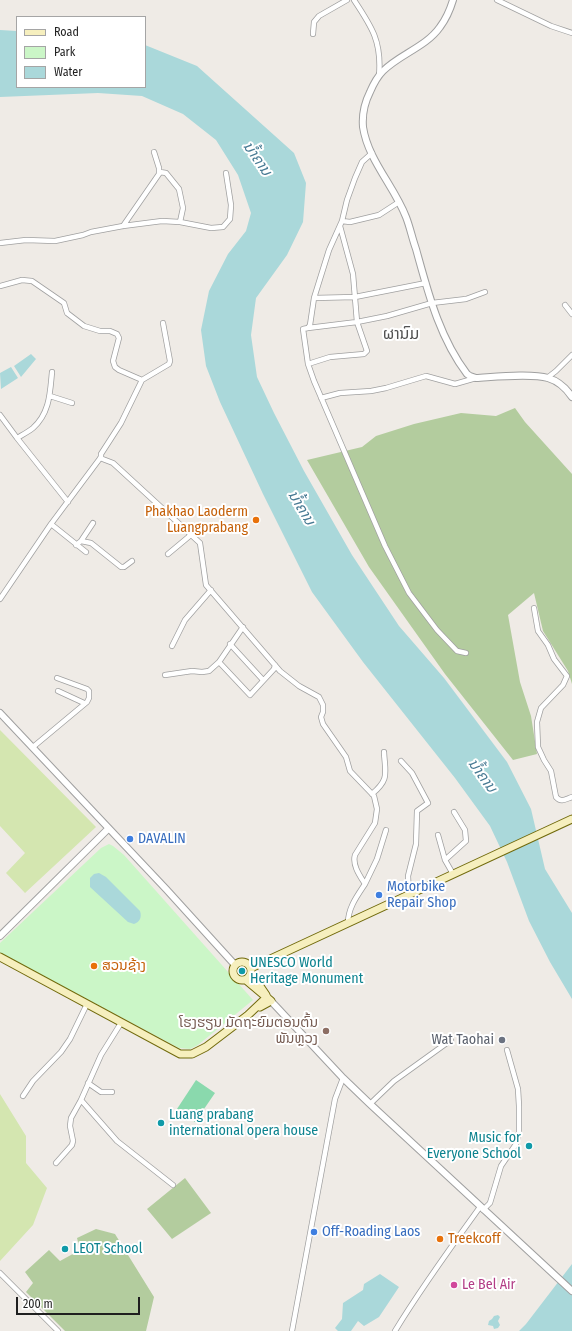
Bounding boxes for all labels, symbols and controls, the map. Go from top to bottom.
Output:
legend [16,16,146,88]
text: Road [54,25,79,39]
text: Park [54,45,75,59]
text: Water [54,65,82,79]
water label: ນ້ຳຄານ [239,139,275,179]
district label: ຜານົມ [383,325,419,345]
water label: ນ້ຳຄານ [284,487,318,529]
place label: Phakhao Laoderm Luangprabang [145,504,248,536]
marker: Phakhao Laoderm Luangprabang [251,515,261,525]
water label: ນ້ຳຄານ [464,756,500,796]
place label: DAVALIN [138,831,186,847]
marker: DAVALIN [125,834,135,844]
place label: Motorbike Repair Shop [387,879,456,912]
marker: Motorbike Repair Shop [374,890,384,900]
place label: UNESCO World Heritage Monument [250,955,363,988]
place label: ສວນຊ້າງ [102,958,146,974]
marker: ສວນຊ້າງ [89,961,99,971]
marker: UNESCO World Heritage Monument [237,966,247,976]
place label: ໂຮງຮຽນ ມັດຖະຍົມຕອນຕົ້ນ ພັນຫຼວງ [179,1015,318,1048]
marker: ໂຮງຮຽນ ມັດຖະຍົມຕອນຕົ້ນ ພັນຫຼວງ [321,1026,331,1036]
place label: Wat Taohai [431,1032,494,1048]
marker: Wat Taohai [497,1035,507,1045]
place label: Luang prabang international opera house [169,1107,318,1140]
marker: Luang prabang international opera house [156,1118,166,1128]
place label: Music for Everyone School [427,1130,521,1162]
marker: Music for Everyone School [524,1141,534,1151]
place label: Off-Roading Laos [322,1224,420,1240]
marker: Off-Roading Laos [309,1227,319,1237]
place label: Treekcoff [448,1231,500,1247]
marker: Treekcoff [435,1234,445,1244]
place label: LEOT School [73,1241,142,1257]
marker: LEOT School [60,1244,70,1254]
place label: Le Bel Air [462,1277,515,1293]
marker: Le Bel Air [449,1280,459,1290]
scale bar [18,1289,142,1315]
text: 200 m [23,1297,53,1311]

